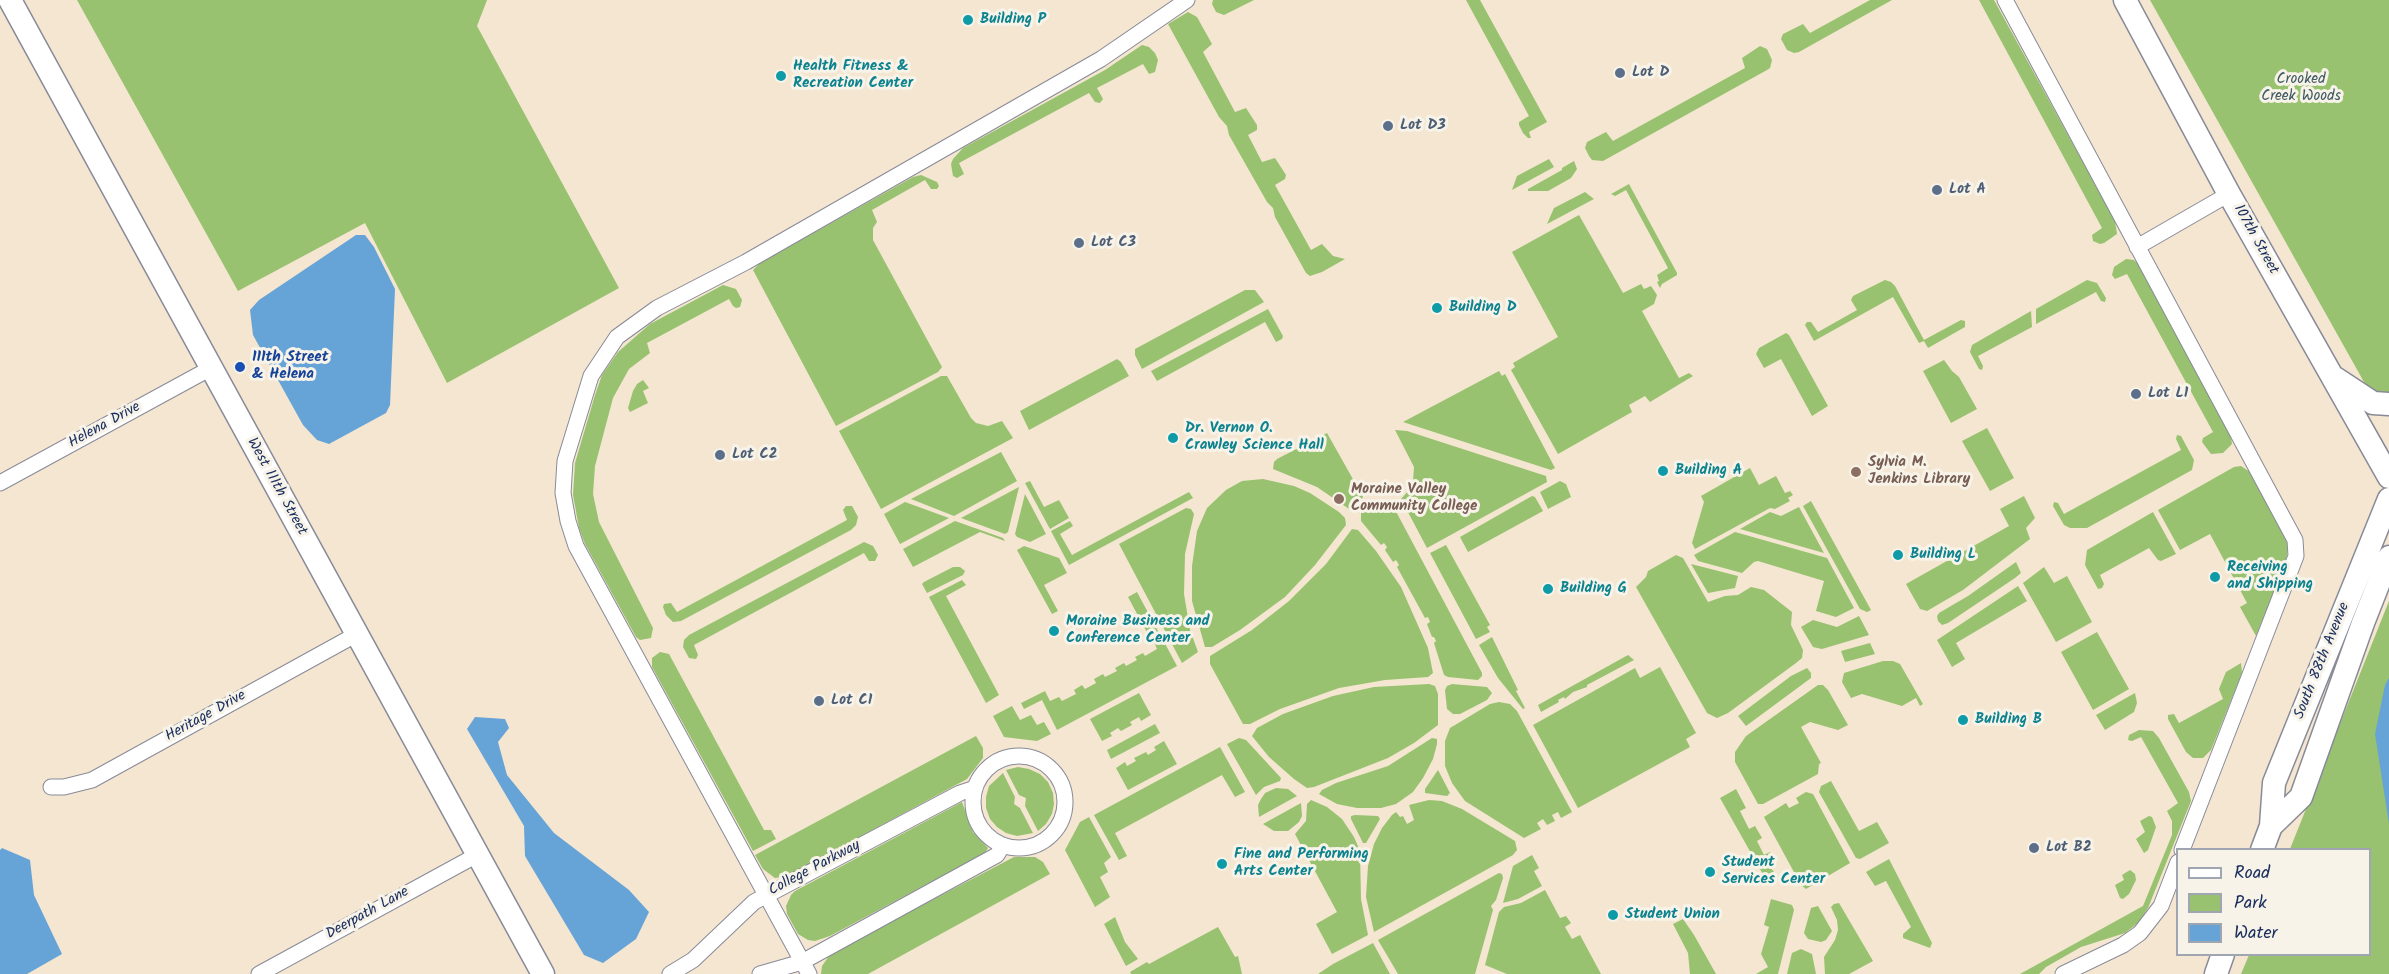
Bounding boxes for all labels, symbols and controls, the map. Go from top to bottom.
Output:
place label: Building P [980,11,1046,29]
marker: Building P [961,13,975,27]
place label: Health Fitness & Recreation Center [793,58,913,93]
place label: Lot D [1632,64,1670,82]
marker: Lot D [1613,66,1627,80]
marker: Health Fitness & Recreation Center [774,69,788,83]
park label: Crooked Creek Woods [2261,71,2341,106]
place label: Lot D3 [1400,117,1446,135]
marker: Lot D3 [1381,119,1395,133]
place label: Lot A [1949,181,1986,199]
marker: Lot A [1930,183,1944,197]
street label: 107th Street [2228,202,2282,278]
place label: Lot C3 [1091,234,1136,252]
marker: Lot C3 [1072,236,1086,250]
place label: Building D [1449,299,1517,317]
marker: Building D [1430,301,1444,315]
place label: 111th Street & Helena [252,349,328,384]
marker: 111th Street & Helena [233,360,247,374]
place label: Lot L1 [2148,385,2188,403]
marker: Lot L1 [2129,387,2143,401]
street label: Helena Drive [66,399,144,453]
place label: Dr. Vernon O. Crawley Science Hall [1185,420,1324,455]
marker: Dr. Vernon O. Crawley Science Hall [1166,431,1180,445]
street label: West 111th Street [242,435,310,539]
place label: Lot C2 [732,446,778,464]
marker: Lot C2 [713,448,727,462]
place label: Sylvia M. Jenkins Library [1868,454,1970,489]
place label: Building A [1675,462,1742,480]
marker: Building A [1656,464,1670,478]
marker: Sylvia M. Jenkins Library [1849,465,1863,479]
place label: Moraine Valley Community College [1351,481,1477,516]
marker: Moraine Valley Community College [1332,492,1346,506]
place label: Building L [1910,546,1976,564]
marker: Building L [1891,548,1905,562]
place label: Receiving and Shipping [2227,559,2313,594]
marker: Receiving and Shipping [2208,570,2222,584]
place label: Building G [1560,580,1627,598]
marker: Building G [1541,582,1555,596]
street label: South 88th Avenue [2291,600,2355,722]
place label: Moraine Business and Conference Center [1066,613,1210,648]
marker: Moraine Business and Conference Center [1047,624,1061,638]
street label: Heritage Drive [163,687,249,747]
place label: Lot C1 [831,692,872,710]
marker: Lot C1 [812,694,826,708]
place label: Building B [1975,711,2042,729]
marker: Building B [1956,713,1970,727]
street label: College Parkway [766,837,864,901]
place label: Lot B2 [2046,839,2092,857]
marker: Lot B2 [2027,841,2041,855]
place label: Fine and Performing Arts Center [1234,846,1369,881]
legend [2176,848,2371,956]
place label: Student Services Center [1722,854,1825,889]
marker: Fine and Performing Arts Center [1215,857,1229,871]
text: Road [2234,859,2270,888]
marker: Student Services Center [1703,865,1717,879]
street label: Deerpath Lane [323,884,413,944]
text: Park [2234,889,2267,918]
place label: Student Union [1625,906,1720,924]
marker: Student Union [1606,908,1620,922]
text: Water [2234,919,2278,948]

